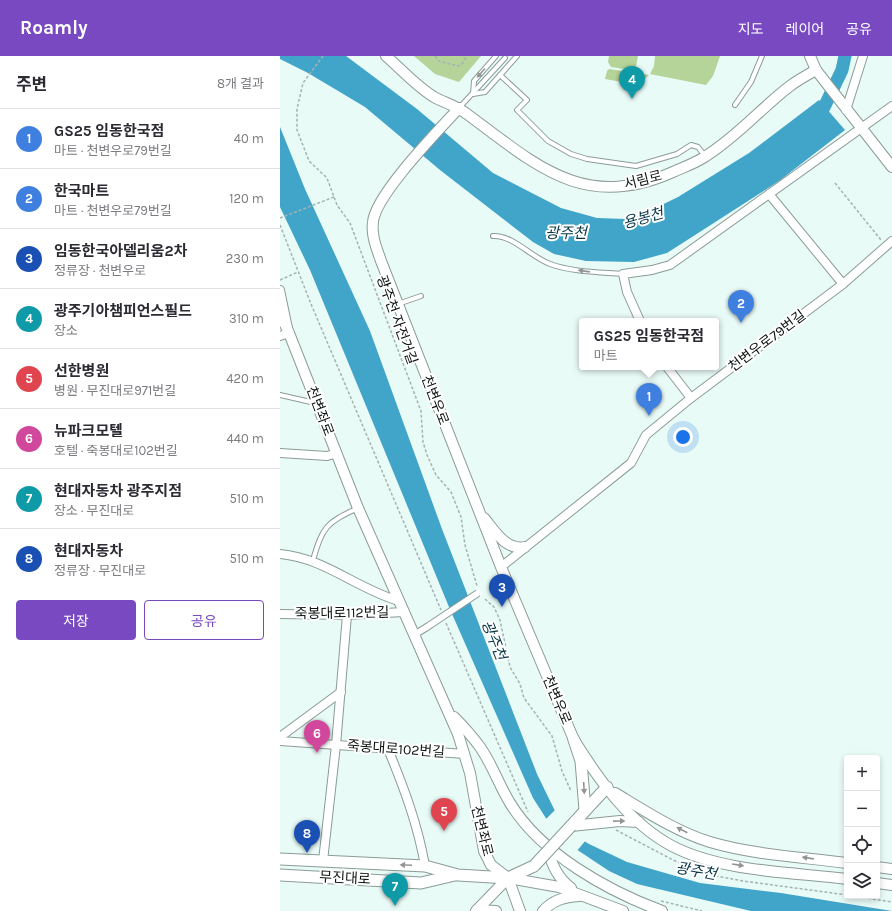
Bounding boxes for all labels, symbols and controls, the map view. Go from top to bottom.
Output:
text: Roamly [20,17,87,39]
text: 지도 [738,21,764,38]
text: 레이어 [786,21,824,38]
text: 공유 [846,21,872,38]
pin: 4 [619,66,645,99]
one-way arrow [477,69,486,78]
text: 주변 [16,74,47,94]
text: 8개 결과 [217,76,264,91]
text: GS25 임동한국점 [54,122,164,140]
text: 1 [27,131,31,146]
text: 40 m [234,131,264,146]
text: 마트 · 천변우로79번길 [54,143,172,158]
street label: 서림로 [622,167,664,193]
text: 한국마트 [54,182,109,200]
text: 2 [25,191,33,206]
text: 120 m [229,191,264,206]
text: 마트 · 천변우로79번길 [54,203,172,218]
water label: 용봉천 [621,203,667,232]
water label: 광주천 [545,224,589,242]
text: 임동한국아델리움2차 [54,242,187,260]
text: 3 [25,251,33,266]
text: 230 m [226,251,264,266]
text: 정류장 · 천변우로 [54,263,146,278]
one-way arrow [578,267,590,274]
street label: 광주천 자전거길 [373,273,421,367]
pin: 2 [728,290,754,323]
text: 광주기아챔피언스필드 [54,302,192,320]
street label: 천변우로79번길 [725,307,809,375]
text: 4 [25,311,33,326]
text: 310 m [229,311,264,326]
popup [579,318,719,370]
text: 장소 [54,323,78,338]
text: GS25 임동한국점 [594,327,704,345]
text: 마트 [594,348,618,363]
text: 선한병원 [54,362,109,380]
text: 5 [25,371,33,386]
text: 420 m [226,371,264,386]
street label: 천변우로 [418,373,452,427]
text: 병원 · 무진대로971번길 [54,383,176,398]
pin: 1 [636,383,662,416]
street label: 천변좌로 [303,384,337,438]
text: 뉴파크모텔 [54,422,123,440]
your location [673,427,693,447]
text: 6 [25,431,33,446]
text: 440 m [227,431,264,446]
text: 호텔 · 죽봉대로102번길 [54,443,178,458]
text: 현대자동차 광주지점 [54,482,182,500]
text: 7 [26,491,32,506]
text: 510 m [229,491,264,506]
text: 장소 · 무진대로 [54,503,134,518]
text: 현대자동차 [54,542,123,560]
text: 8 [25,551,33,566]
text: 510 m [229,551,264,566]
text: 정류장 · 무진대로 [54,563,146,578]
pin: 3 [489,574,515,607]
button: 저장 [16,600,136,640]
button: 공유 [144,600,264,640]
street label: 죽봉대로112번길 [295,604,389,622]
water label: 광주천 [478,617,511,665]
street label: 천변우로 [539,673,575,727]
pin: 6 [304,720,330,753]
street label: 죽봉대로102번길 [346,737,446,761]
map controls [844,755,880,899]
button: + [844,755,880,791]
one-way arrow [581,782,587,795]
button: − [844,791,880,827]
pin: 5 [431,798,457,831]
street label: 천변좌로 [468,804,497,858]
one-way arrow [613,818,626,824]
pin: 8 [294,820,320,853]
one-way arrow [677,827,688,833]
button: locate [844,827,880,863]
one-way arrow [802,855,814,861]
water label: 광주천 [674,859,720,884]
one-way arrow [399,862,412,868]
one-way arrow [731,862,744,868]
button: layers [844,863,880,899]
street label: 무진대로 [319,868,371,888]
pin: 7 [382,873,408,906]

